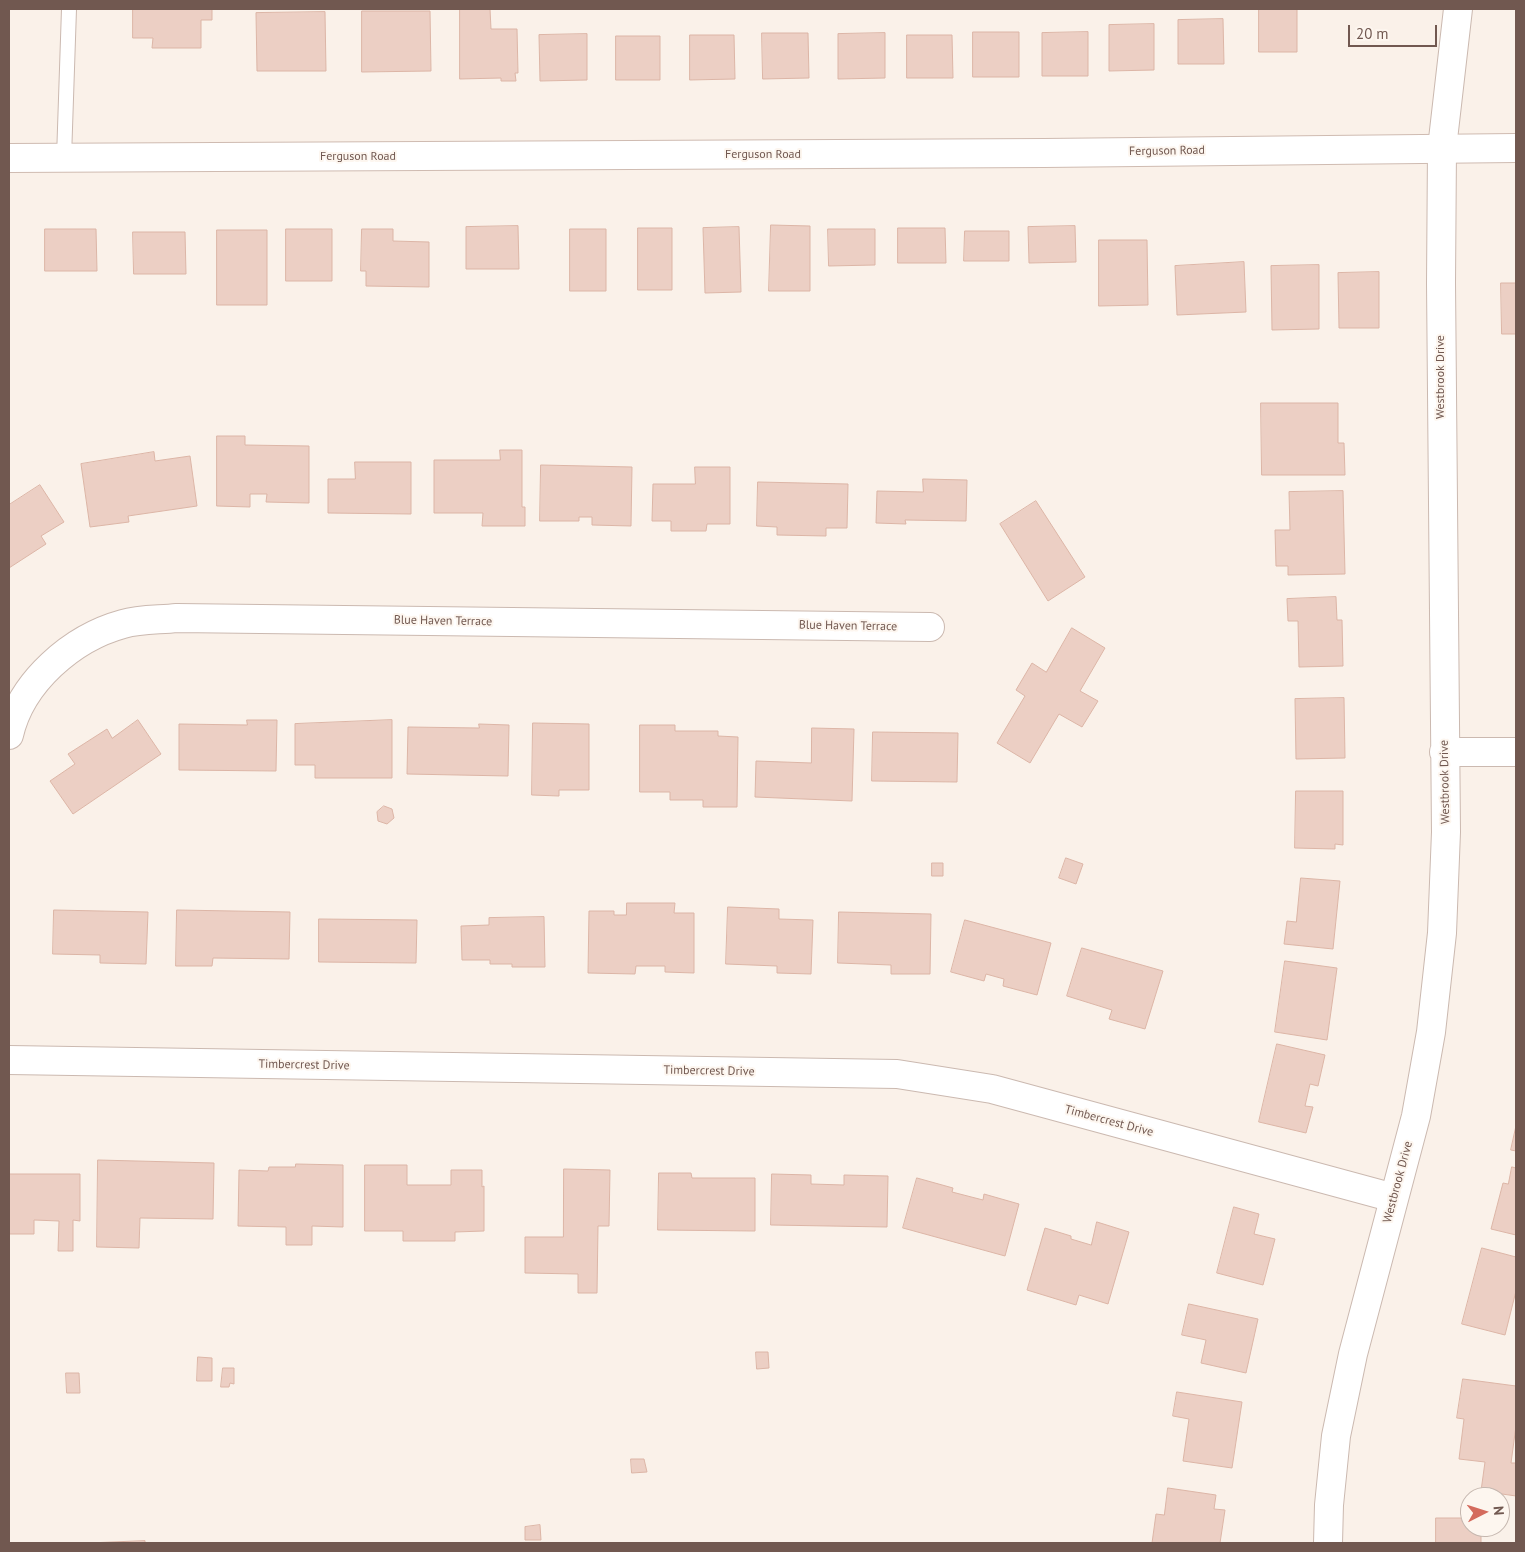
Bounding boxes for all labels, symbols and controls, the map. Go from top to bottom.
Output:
scale bar [1350,15,1439,47]
text: 20 m [1356,24,1389,43]
street label: Ferguson Road [1129,143,1205,159]
street label: Ferguson Road [725,148,801,162]
street label: Ferguson Road [320,150,396,164]
street label: Westbrook Drive [1434,335,1448,419]
street label: Blue Haven Terrace [394,613,492,629]
street label: Blue Haven Terrace [799,618,897,634]
street label: Westbrook Drive [1437,740,1453,824]
street label: Timbercrest Drive [258,1057,350,1073]
street label: Timbercrest Drive [663,1063,755,1079]
street label: Timbercrest Drive [1063,1102,1155,1140]
street label: Westbrook Drive [1380,1140,1416,1224]
north arrow [1460,1487,1510,1537]
text: N [1490,1505,1508,1516]

